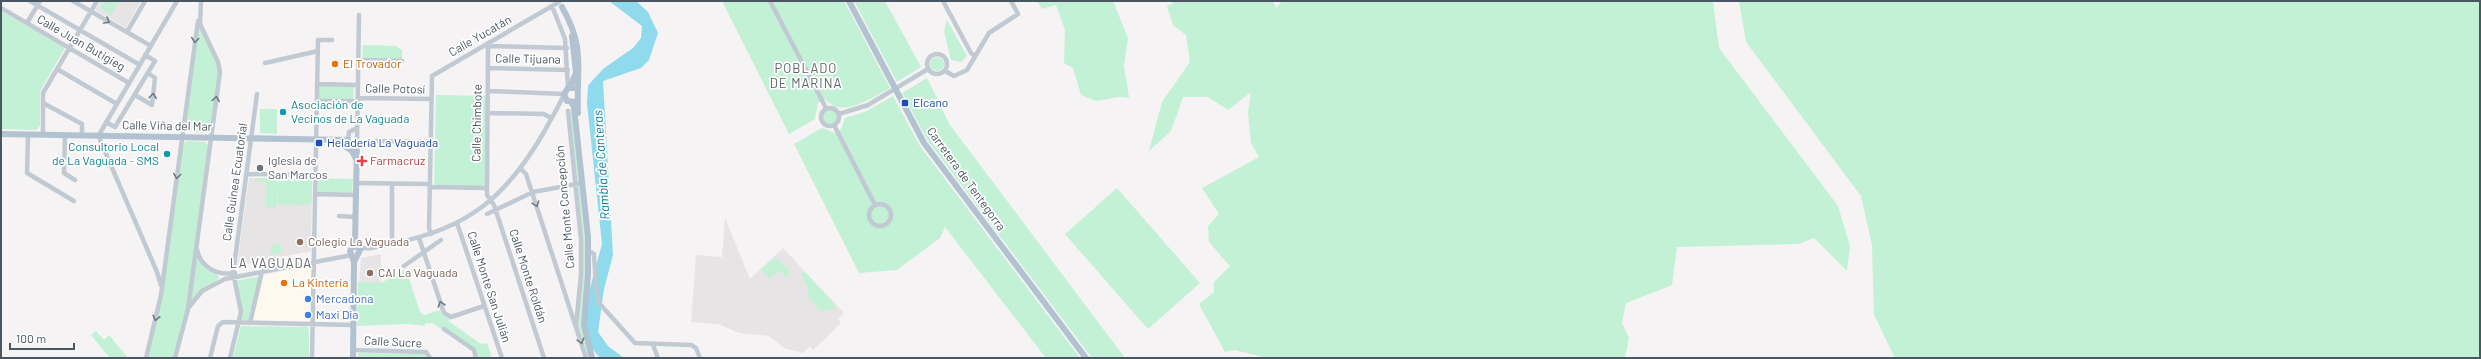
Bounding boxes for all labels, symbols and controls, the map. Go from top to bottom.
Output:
street label: Calle Juan Butigieg [35,11,128,73]
street label: Calle Yucatán [446,12,513,59]
one-way arrow [103,16,110,23]
one-way arrow [191,37,200,43]
street label: Calle Tijuana [495,50,561,66]
place label: El Trovador [343,56,402,70]
marker: El Trovador [330,59,340,69]
district label: POBLADO DE MARINA [770,60,842,91]
street label: Calle Potosí [365,80,426,96]
street label: Calle Chimbote [468,84,484,162]
one-way arrow [148,93,157,99]
place label: Elcano [913,95,948,109]
one-way arrow [211,96,220,102]
place label: Asociación de Vecinos de La Vaguada [291,97,409,125]
marker: Elcano [900,98,910,108]
marker: Asociación de Vecinos de La Vaguada [278,107,288,117]
water label: Rambla de Canteras [589,110,613,220]
street label: Calle Viña del Mar [122,117,213,133]
street label: Calle Guinea Ecuatorial [219,122,249,242]
street label: Carretera de Tentegorra [925,124,1009,233]
place label: Heladería La Vaguada [327,135,438,149]
marker: Heladería La Vaguada [314,138,324,148]
place label: Consultorio Local de La Vaguada - SMS [52,139,159,167]
street label: Calle Monte Concepción [552,145,576,269]
marker: Consultorio Local de La Vaguada - SMS [162,149,172,159]
place label: Iglesia de San Marcos [268,153,328,181]
place label: Farmacruz [370,153,425,167]
marker: Farmacruz [357,156,367,166]
marker: Iglesia de San Marcos [255,163,265,173]
one-way arrow [173,173,182,179]
one-way arrow [532,201,540,208]
street label: Calle Monte Roldán [507,227,551,324]
street label: Calle Monte San Julián [465,229,515,344]
place label: Colegio La Vaguada [308,234,409,248]
marker: Colegio La Vaguada [295,237,305,247]
district label: LA VAGUADA [230,255,312,271]
place label: CAI La Vaguada [378,265,458,279]
marker: CAI La Vaguada [365,268,375,278]
place label: La Kinteria [292,275,348,289]
marker: La Kinteria [279,278,289,288]
place label: Mercadona [316,291,373,305]
marker: Mercadona [303,294,313,304]
one-way arrow [437,300,446,307]
place label: Maxi Dia [316,307,359,321]
marker: Maxi Dia [303,310,313,320]
one-way arrow [152,314,161,321]
scale bar [10,325,74,351]
text: 100 m [16,331,46,345]
street label: Calle Sucre [364,332,422,350]
one-way arrow [576,338,585,345]

